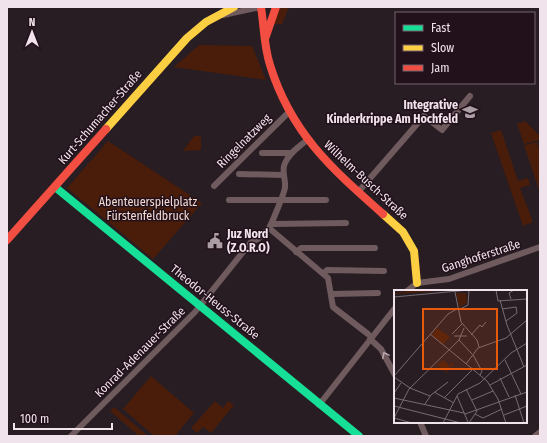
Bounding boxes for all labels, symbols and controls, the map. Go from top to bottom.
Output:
north arrow [12,12,52,52]
legend [395,12,535,84]
text: N [29,16,35,29]
text: Fast [431,21,450,35]
text: Slow [431,41,454,55]
text: Jam [431,61,449,75]
street label: Kurt-Schumacher-Straße [55,67,145,167]
place label: Integrative Kinderkrippe Am Hochfeld [326,98,458,126]
school or university icon: Integrative Kinderkrippe Am Hochfeld [461,103,479,121]
street label: Ringelnatzweg [214,111,274,171]
street label: Wilhelm-Busch-Straße [321,138,411,223]
park label: Abenteuerspielplatz Fürstenfeldbruck [99,195,198,223]
place label: Juz Nord (Z.O.R.O) [226,227,270,255]
public building icon: Juz Nord (Z.O.R.O) [206,232,224,250]
street label: Ganghoferstraße [440,237,522,275]
street label: Theodor-Heuss-Straße [168,262,262,342]
inset map [394,290,527,423]
street label: Konrad-Adenauer-Straße [92,304,188,400]
one-way arrow [382,352,389,360]
scale bar [14,405,112,431]
text: 100 m [20,412,49,426]

